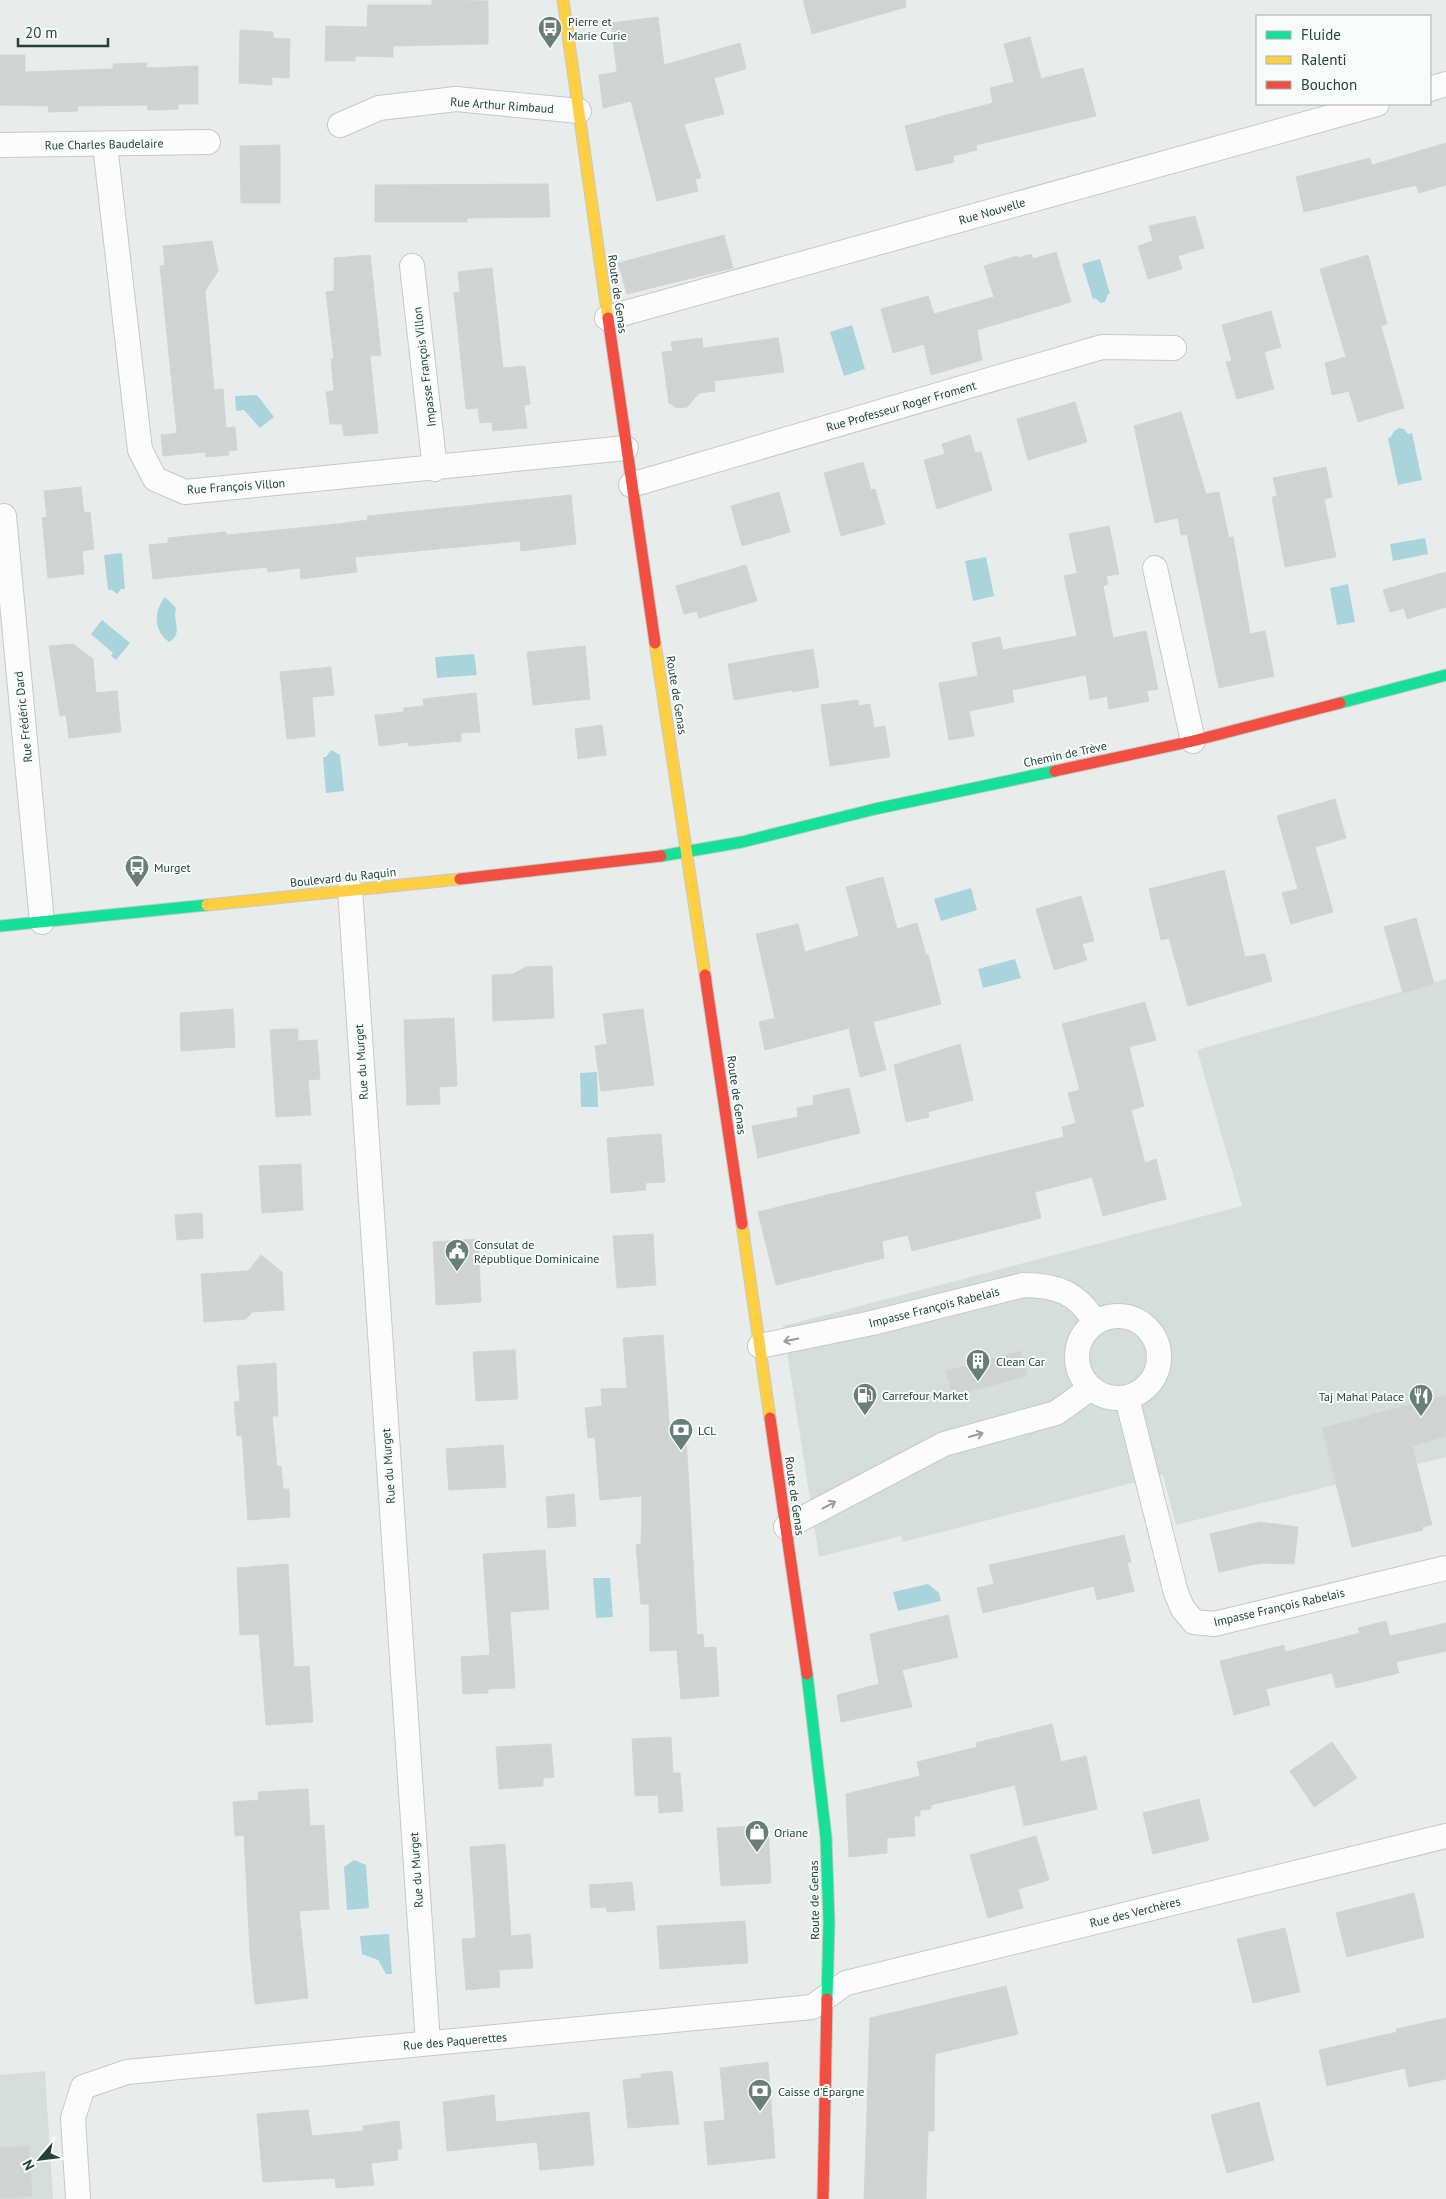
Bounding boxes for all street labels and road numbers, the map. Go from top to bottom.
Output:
street label: Rue Arthur Rimbaud [450,94,554,116]
street label: Rue Charles Baudelaire [44,135,164,153]
street label: Rue Nouvelle [957,194,1027,228]
street label: Route de Genas [605,254,631,334]
street label: Impasse François Villon [409,306,439,428]
street label: Rue Professeur Roger Froment [824,377,978,435]
street label: Rue François Villon [186,475,286,497]
street label: Route de Genas [663,655,691,735]
street label: Rue Frédéric Dard [11,671,35,763]
street label: Chemin de Trève [1022,738,1108,770]
street label: Boulevard du Raquin [289,864,397,890]
street label: Rue du Murget [351,1024,371,1100]
street label: Route de Genas [724,1055,750,1135]
street label: Impasse François Rabelais [867,1283,1001,1331]
street label: Rue du Murget [378,1428,398,1504]
street label: Route de Genas [782,1456,808,1536]
street label: Impasse François Rabelais [1212,1585,1346,1629]
street label: Rue du Murget [406,1832,426,1908]
street label: Route de Genas [806,1860,822,1940]
street label: Rue des Verchères [1088,1893,1182,1931]
street label: Rue des Paquerettes [402,2029,508,2053]

